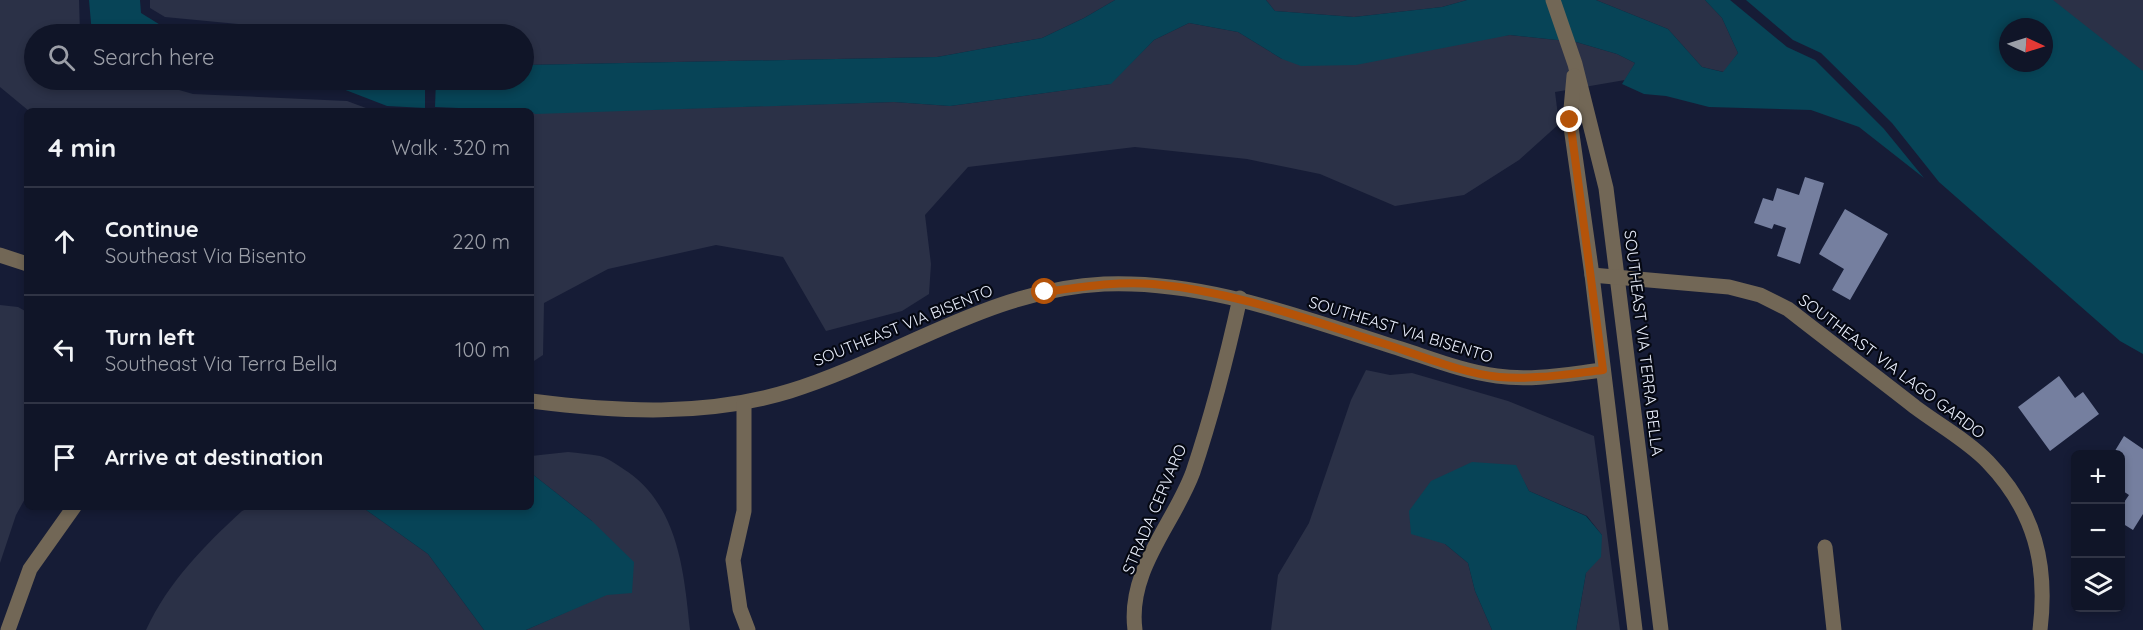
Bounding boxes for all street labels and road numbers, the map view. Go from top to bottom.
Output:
street label: SOUTHEAST VIA TERRA BELLA [1620,229,1668,457]
street label: SOUTHEAST VIA BISENTO [811,280,995,370]
street label: SOUTHEAST VIA LAGO GARDO [1795,289,1989,443]
street label: SOUTHEAST VIA BISENTO [1307,291,1495,367]
street label: STRADA CERVARO [1118,441,1190,577]

